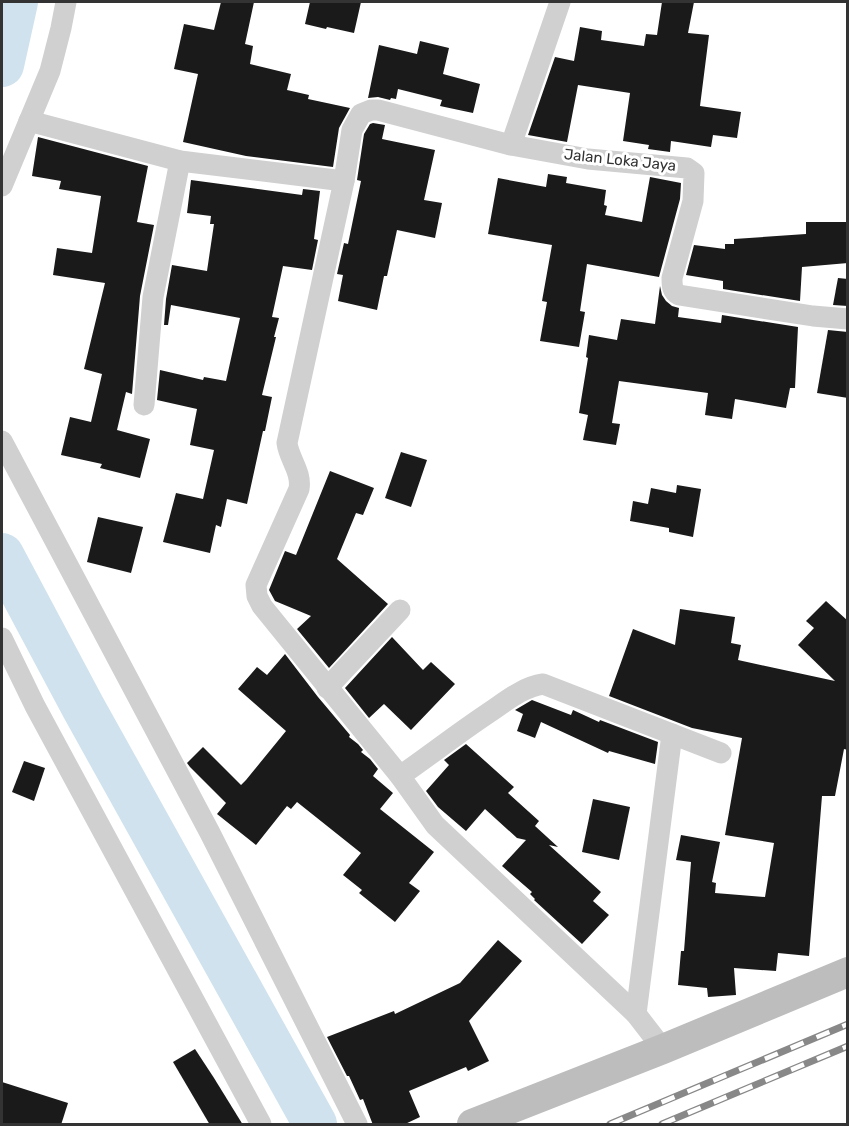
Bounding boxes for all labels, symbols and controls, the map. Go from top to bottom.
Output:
street label: Jalan Loka Jaya [563,145,677,175]

